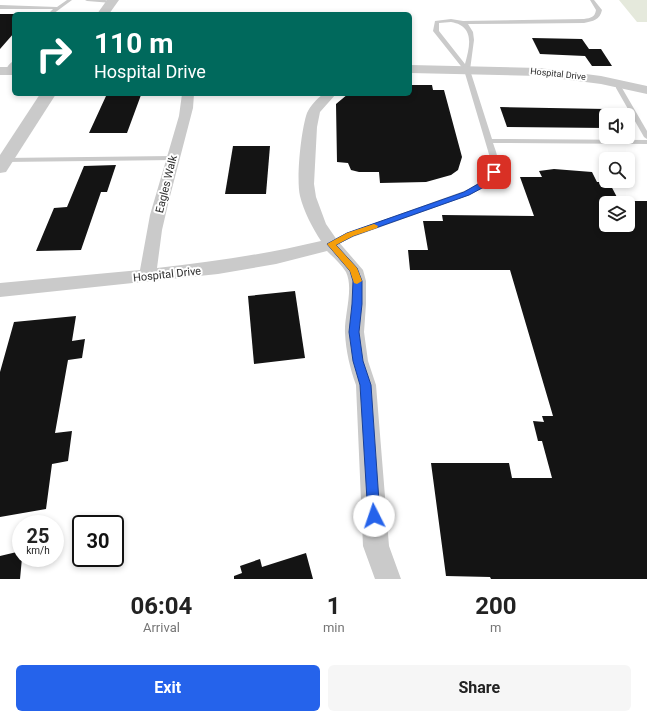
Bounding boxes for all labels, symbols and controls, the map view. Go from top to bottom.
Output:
text: 110 m [94,27,173,60]
icon: right [28,28,80,80]
text: Hospital Drive [94,61,206,82]
street label: Hospital Drive [530,66,587,82]
map controls [599,108,635,232]
button: sound [599,108,635,144]
button: search [599,152,635,188]
street label: Eagles Walk [153,153,180,214]
pin [477,155,511,189]
icon: arrive [483,161,505,183]
button: layers [599,196,635,232]
street label: Hospital Drive [132,264,202,285]
position arrow [353,495,395,537]
speed limit sign: 30 [72,515,124,567]
text: 25 [27,524,49,548]
text: km/h [26,545,50,556]
text: 06:04 [131,592,192,620]
text: 1 [327,592,341,620]
text: 200 [475,592,516,620]
text: Arrival [143,620,180,635]
text: min [323,620,345,635]
text: m [490,620,502,635]
button: Exit [16,665,320,711]
button: Share [328,665,631,711]

